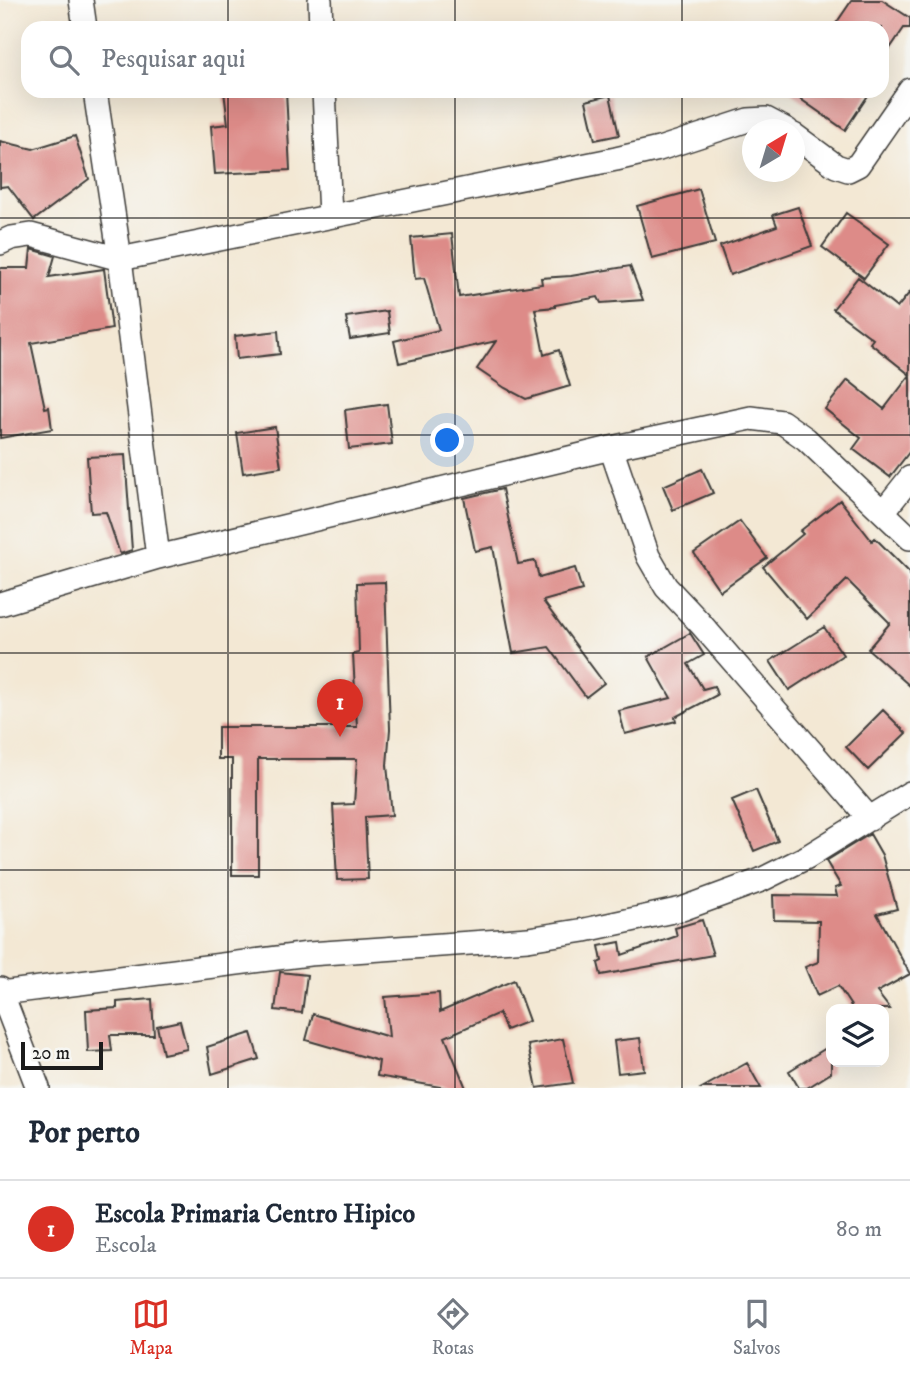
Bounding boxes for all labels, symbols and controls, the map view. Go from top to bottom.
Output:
search box [21,21,889,98]
icon: search [45,41,83,79]
text: Pesquisar aqui [101,43,245,76]
north arrow [742,119,805,182]
your location [430,423,464,457]
pin: 1 [317,679,363,737]
map controls [826,1004,889,1067]
button: layers [826,1004,889,1067]
scale bar [21,1039,103,1071]
text: 20 m [32,1042,70,1065]
text: Por perto [28,1115,140,1152]
text: Escola Primaria Centro Hipico [95,1198,415,1231]
text: 1 [47,1215,55,1244]
text: 80 m [836,1215,882,1244]
text: Escola [95,1231,157,1260]
tab: Mapa [130,1295,173,1360]
tab: Rotas [432,1295,474,1360]
tab: Salvos [733,1295,780,1360]

